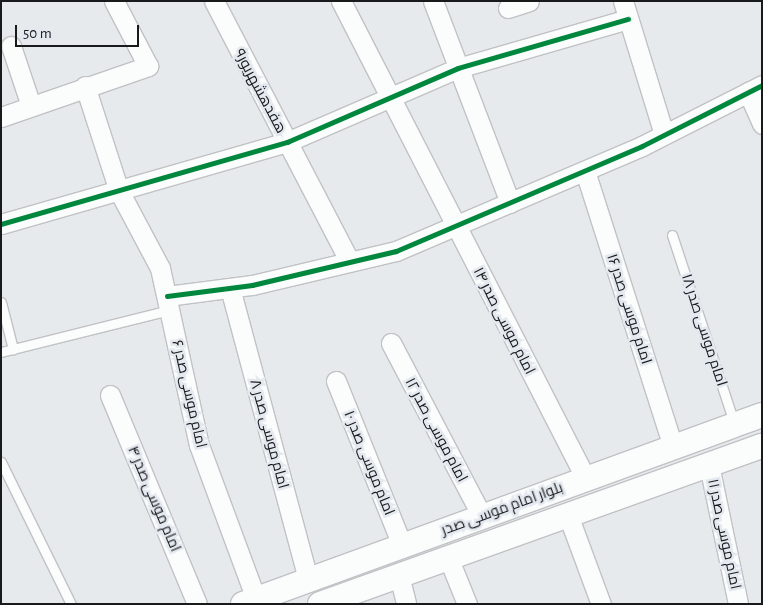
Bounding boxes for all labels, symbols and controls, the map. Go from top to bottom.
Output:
scale bar [18,15,141,47]
text: 50 m [23,26,52,41]
street label: هفدهشهریور۹ [230,46,290,136]
street label: امام موسی صدر ۱۶ [603,252,655,366]
street label: امام موسی صدر ۱۴ [469,264,539,378]
street label: امام موسی صدر ۱۸ [677,272,731,388]
street label: امام موسی صدر ۶ [168,338,210,450]
street label: امام موسی صدر ۱۲ [401,375,471,485]
street label: امام موسی صدر ۸ [246,377,292,491]
street label: امام موسی صدر ۱۰ [340,408,398,518]
street label: امام موسی صدر ۴ [124,443,184,555]
street label: امام موسی صدر ۱۱ [704,477,744,591]
street label: بلوار امام موسی صدر [439,479,565,539]

